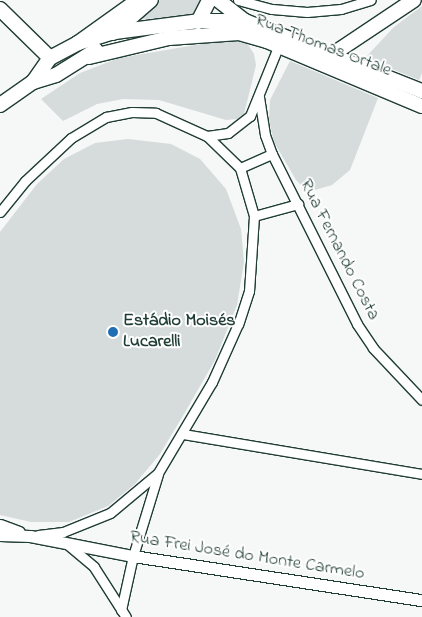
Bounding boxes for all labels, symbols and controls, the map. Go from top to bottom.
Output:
street label: Rua Thomas Ortale [252,10,394,82]
street label: Rua Fernando Costa [294,176,384,324]
place label: Estádio Moisés Lucarelli [123,311,235,354]
marker: Estádio Moisés Lucarelli [107,326,119,338]
street label: Rua Frei José do Monte Carmelo [128,527,366,585]

